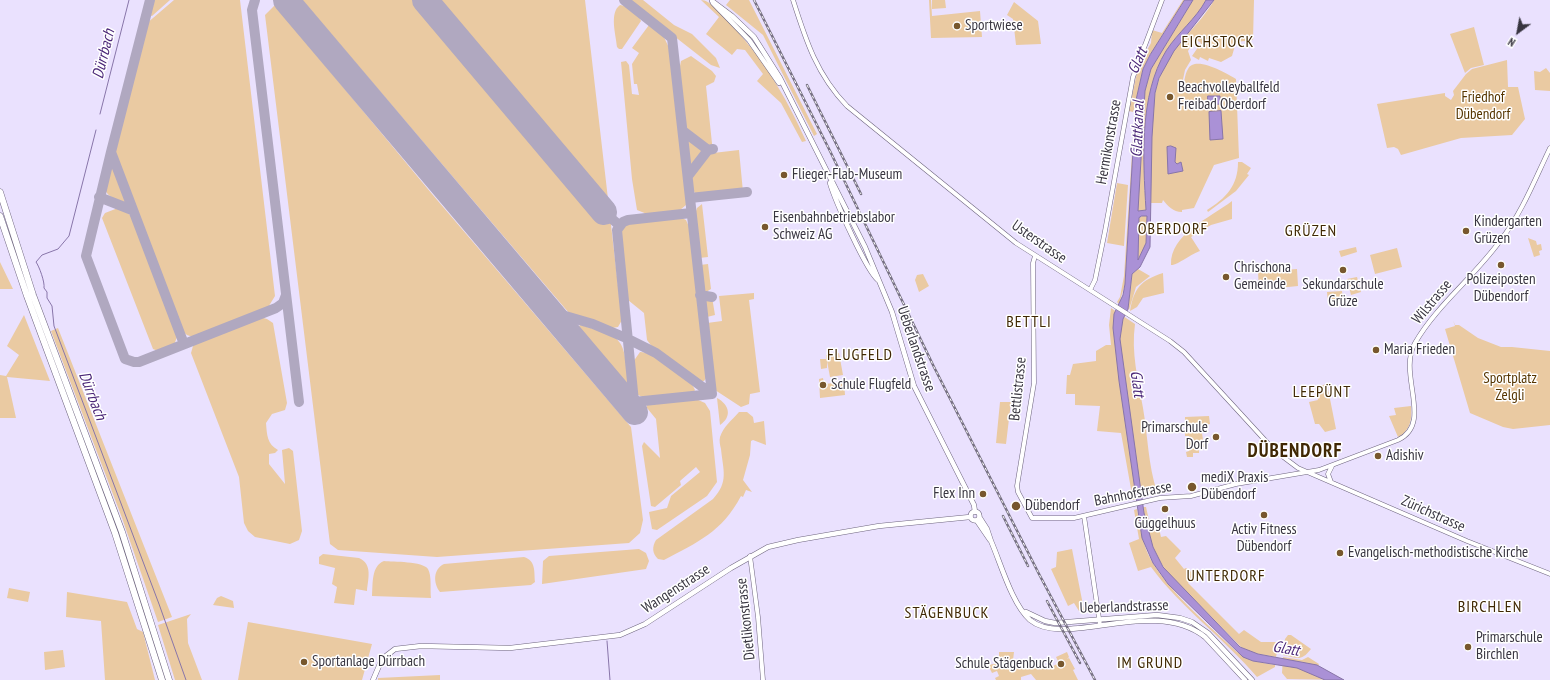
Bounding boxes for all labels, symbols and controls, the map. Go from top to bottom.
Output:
north arrow [1498,12,1538,52]
place label: Sportwiese [965,17,1023,35]
marker: Sportwiese [952,21,962,31]
water label: Dürrbach [89,27,119,81]
district label: EICHSTOCK [1182,32,1254,52]
text: N [1505,35,1518,50]
water label: Glatt [1124,45,1152,77]
place label: Beachvolleyballfeld Freibad Oberdorf [1178,79,1279,114]
park label: Friedhof Dübendorf [1456,89,1510,124]
marker: Beachvolleyballfeld Freibad Oberdorf [1165,92,1175,102]
street label: Hermikonstrasse [1093,98,1125,186]
water label: Glattkanal [1127,100,1149,158]
place label: Flieger-Flab-Museum [792,166,902,184]
marker: Flieger-Flab-Museum [779,170,789,180]
place label: Eisenbahnbetriebslabor Schweiz AG [773,209,895,244]
place label: Kindergarten Grüzen [1474,213,1542,248]
street label: Usterstrasse [1008,217,1070,267]
district label: OBERDORF [1138,219,1208,239]
district label: GRÜZEN [1285,221,1337,241]
marker: Eisenbahnbetriebslabor Schweiz AG [760,222,770,232]
marker: Kindergarten Grüzen [1461,226,1471,236]
place label: Chrischona Gemeinde [1234,259,1291,294]
marker: Polizeiposten Dübendorf [1496,260,1506,270]
marker: Sekundarschule Grüze [1338,265,1348,275]
place label: Polizeiposten Dübendorf [1466,271,1536,306]
marker: Chrischona Gemeinde [1221,272,1231,282]
place label: Sekundarschule Grüze [1302,276,1384,311]
street label: Wilstrasse [1408,276,1456,328]
street label: Ueberlandstrasse [893,304,939,394]
district label: BETTLI [1006,312,1052,332]
place label: Maria Frieden [1384,341,1455,359]
district label: FLUGFELD [827,345,893,365]
marker: Maria Frieden [1371,345,1381,355]
street label: Bettlistrasse [1006,356,1030,422]
water label: Dürrbach [74,369,110,423]
water label: Glatt [1126,369,1148,399]
park label: Sportplatz Zelgli [1483,370,1537,405]
place label: Schule Flugfeld [831,376,911,394]
marker: Schule Flugfeld [818,380,828,390]
district label: LEEPÜNT [1293,382,1351,402]
place label: Primarschule Dorf [1141,419,1208,454]
marker: Primarschule Dorf [1211,432,1221,442]
district label: DÜBENDORF [1248,441,1342,463]
place label: Adishiv [1386,447,1424,465]
marker: Adishiv [1373,451,1383,461]
place label: mediX Praxis Dübendorf [1201,469,1268,504]
street label: Bahnhofstrasse [1093,478,1173,510]
marker: mediX Praxis Dübendorf [1186,481,1198,493]
place label: Flex Inn [933,485,975,503]
marker: Flex Inn [978,489,988,499]
street label: Zürichstrasse [1398,492,1468,536]
place label: Dübendorf [1025,497,1080,515]
marker: Dübendorf [1010,500,1022,512]
marker: Güggelhuus [1160,504,1170,514]
marker: Activ Fitness Dübendorf [1259,510,1269,520]
place label: Güggelhuus [1134,515,1196,533]
place label: Activ Fitness Dübendorf [1231,521,1297,556]
place label: Evangelisch-methodistische Kirche [1348,544,1528,562]
marker: Evangelisch-methodistische Kirche [1335,548,1345,558]
street label: Wangenstrasse [639,560,713,618]
district label: UNTERDORF [1186,566,1266,586]
street label: Dietlikonstrasse [733,577,759,661]
street label: Ueberlandstrasse [1079,596,1169,618]
district label: BIRCHLEN [1458,597,1522,617]
district label: STÄGENBUCK [905,603,989,623]
place label: Primarschule Birchlen [1476,629,1543,664]
water label: Glatt [1271,637,1301,661]
marker: Primarschule Birchlen [1463,642,1473,652]
place label: Sportanlage Dürrbach [312,653,425,671]
district label: IM GRUND [1117,653,1183,673]
place label: Schule Stägenbuck [955,655,1053,673]
marker: Sportanlage Dürrbach [299,657,309,667]
marker: Schule Stägenbuck [1056,659,1066,669]

